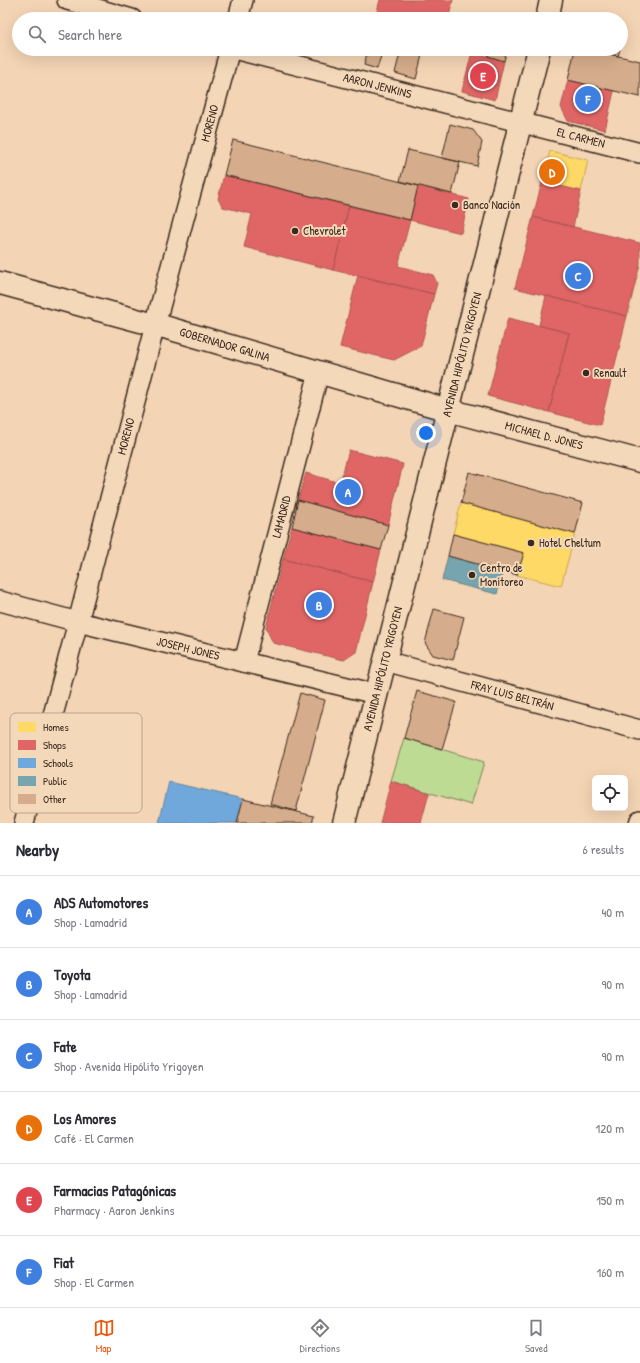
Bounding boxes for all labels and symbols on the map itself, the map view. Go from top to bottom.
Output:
pin: E [470,61,496,91]
street label: AARON JENKINS [341,68,414,102]
pin: F [575,84,601,114]
street label: MORENO [196,102,223,144]
street label: EL CARMEN [555,123,607,152]
pin: D [539,157,565,187]
place label: Banco Nación [463,196,520,213]
marker: Banco Nación [450,200,460,210]
place label: Chevrolet [303,222,347,239]
marker: Chevrolet [290,226,300,236]
pin: C [565,261,591,291]
street label: AVENIDA HIPÓLITO YRIGOYEN [438,290,485,419]
street label: GOBERNADOR GALINA [178,323,272,365]
place label: Renault [594,364,627,381]
marker: Renault [581,368,591,378]
street label: MORENO [113,415,139,457]
street label: MICHAEL D. JONES [503,417,585,454]
your location [416,423,436,443]
pin: A [335,477,361,507]
street label: LAMADRID [267,493,295,540]
place label: Hotel Cheltum [539,534,601,551]
marker: Hotel Cheltum [526,538,536,548]
place label: Centro de Monitoreo [480,559,523,590]
marker: Centro de Monitoreo [467,570,477,580]
pin: B [306,590,332,620]
street label: AVENIDA HIPÓLITO YRIGOYEN [359,605,406,733]
street label: JOSEPH JONES [155,632,222,664]
street label: FRAY LUIS BELTRÁN [468,675,556,714]
legend [10,713,142,813]
text: Homes [43,720,69,734]
text: Shops [43,738,66,752]
text: Schools [43,756,73,770]
text: Public [43,774,68,788]
text: Other [43,792,67,806]

